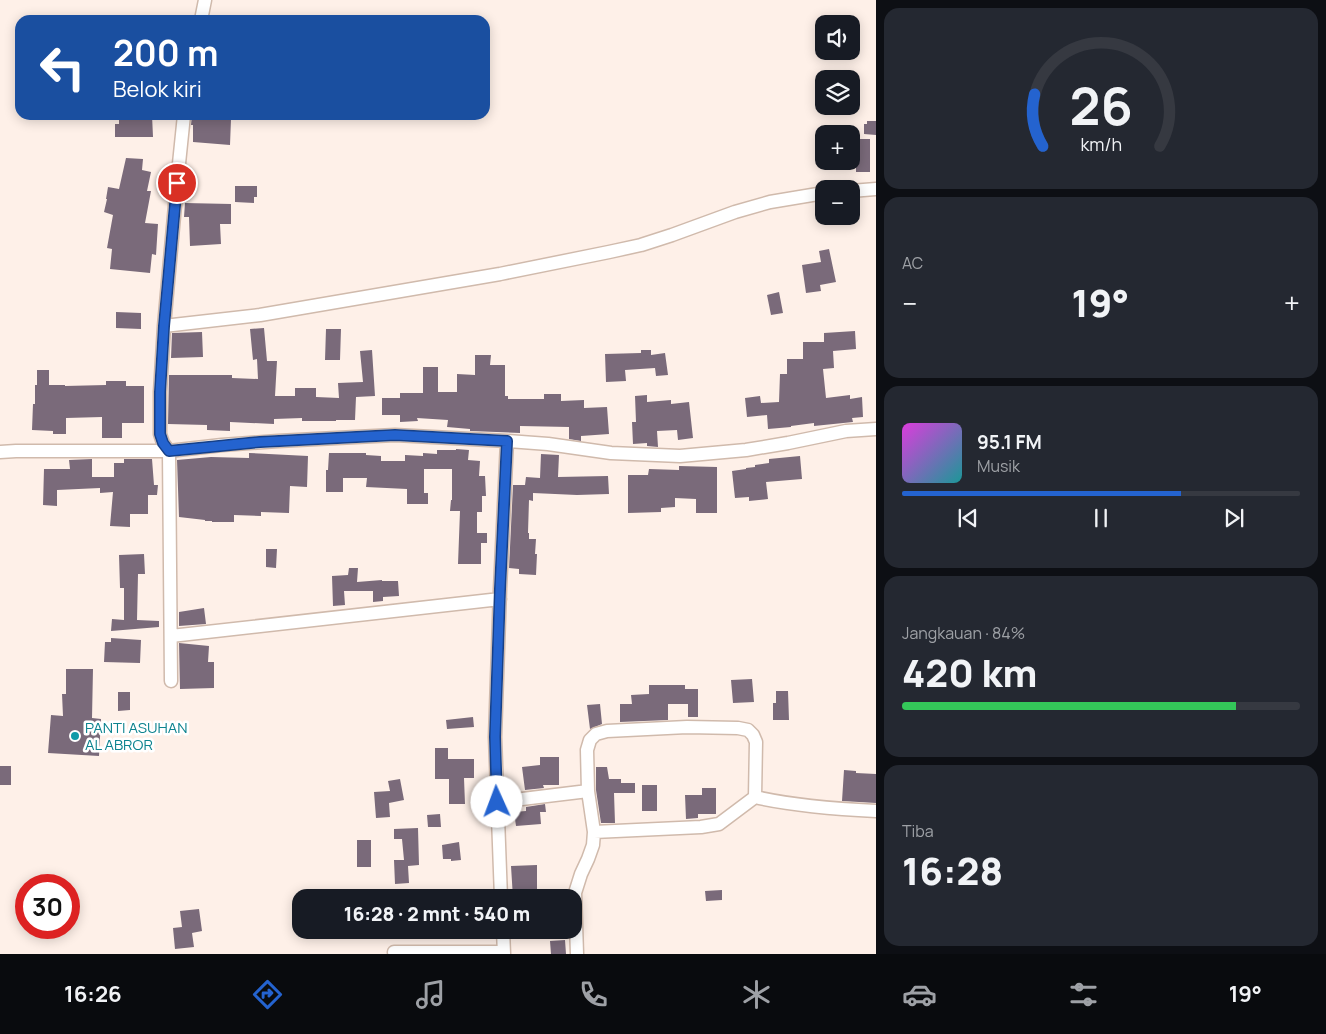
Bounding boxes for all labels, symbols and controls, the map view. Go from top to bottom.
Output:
map controls [815,15,860,225]
button: sound [815,15,860,60]
text: 200 m [113,29,218,77]
icon: left [30,35,95,100]
button: layers [815,70,860,115]
text: 26 [1069,70,1133,141]
text: Belok kiri [113,74,202,104]
button: + [815,125,860,170]
text: km/h [1080,132,1122,156]
pin [156,162,198,204]
icon: arrive [163,169,191,197]
button: − [815,180,860,225]
text: AC [902,252,923,274]
text: 19° [1071,276,1129,328]
text: − [902,284,917,322]
text: + [1284,284,1300,322]
text: 95.1 FM [977,429,1042,455]
text: Musik [977,455,1020,477]
icon: previous [954,504,982,532]
icon: pause [1087,504,1115,532]
icon: next [1220,504,1248,532]
text: Jangkauan · 84% [902,622,1025,644]
text: 420 km [902,646,1037,698]
place label: PANTI ASUHAN AL ABROR [85,717,188,755]
marker: PANTI ASUHAN AL ABROR [69,730,81,742]
position arrow [470,775,522,827]
text: Tiba [902,820,934,842]
text: 16:28 [902,844,1003,896]
speed limit sign: 30 [15,874,80,939]
text: 16:28 · 2 mnt · 540 m [344,901,530,927]
icon: directions [250,977,285,1012]
icon: music [413,977,448,1012]
icon: phone [576,977,611,1012]
icon: climate [739,977,774,1012]
icon: car [902,977,937,1012]
icon: filters [1066,977,1101,1012]
text: 16:26 [64,979,122,1009]
text: 19° [1229,979,1262,1009]

